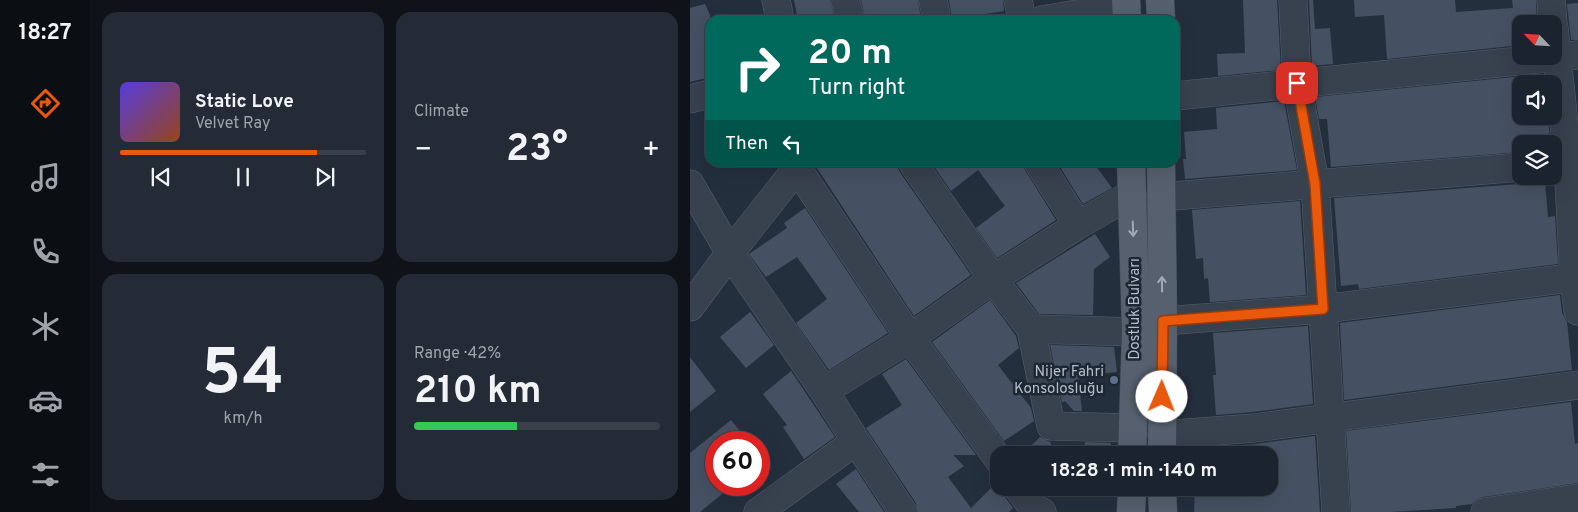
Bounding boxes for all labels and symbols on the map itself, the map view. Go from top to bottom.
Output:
north arrow [1512,15,1562,65]
pin [1276,62,1318,104]
one-way arrow [1128,220,1138,236]
street label: Dostluk Bulvarı [1126,258,1145,360]
one-way arrow [1158,276,1167,292]
place label: Nijer Fahri Konsolosluğu [1014,363,1104,399]
position arrow [1135,370,1187,422]
marker: Nijer Fahri Konsolosluğu [1108,374,1120,386]
speed limit sign: 60 [705,431,770,496]

